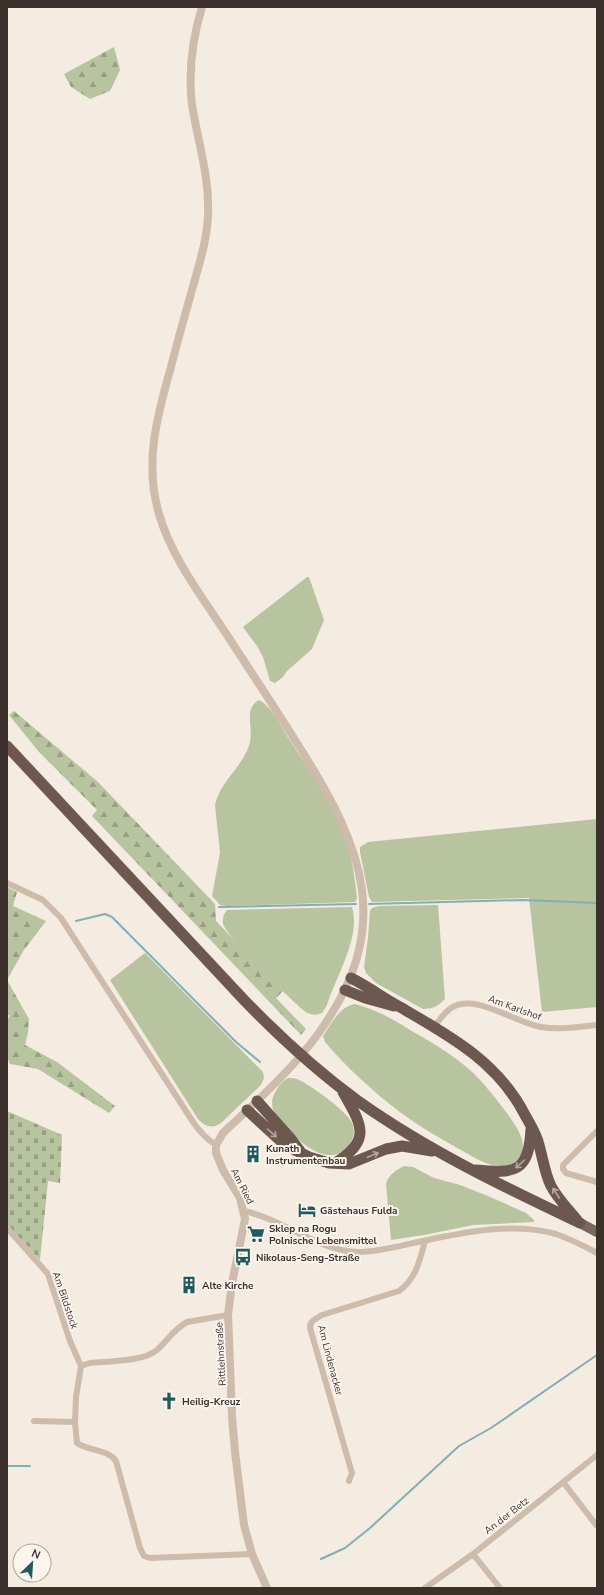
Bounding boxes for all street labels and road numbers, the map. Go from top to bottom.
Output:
street label: Am Karlshof [486,992,544,1024]
street label: Am Ried [227,1166,257,1207]
street label: Am Bildstock [49,1270,82,1332]
street label: Rittlehnstraße [212,1322,230,1386]
street label: Am Lindenacker [314,1323,346,1397]
street label: An der Betz [481,1494,532,1538]

